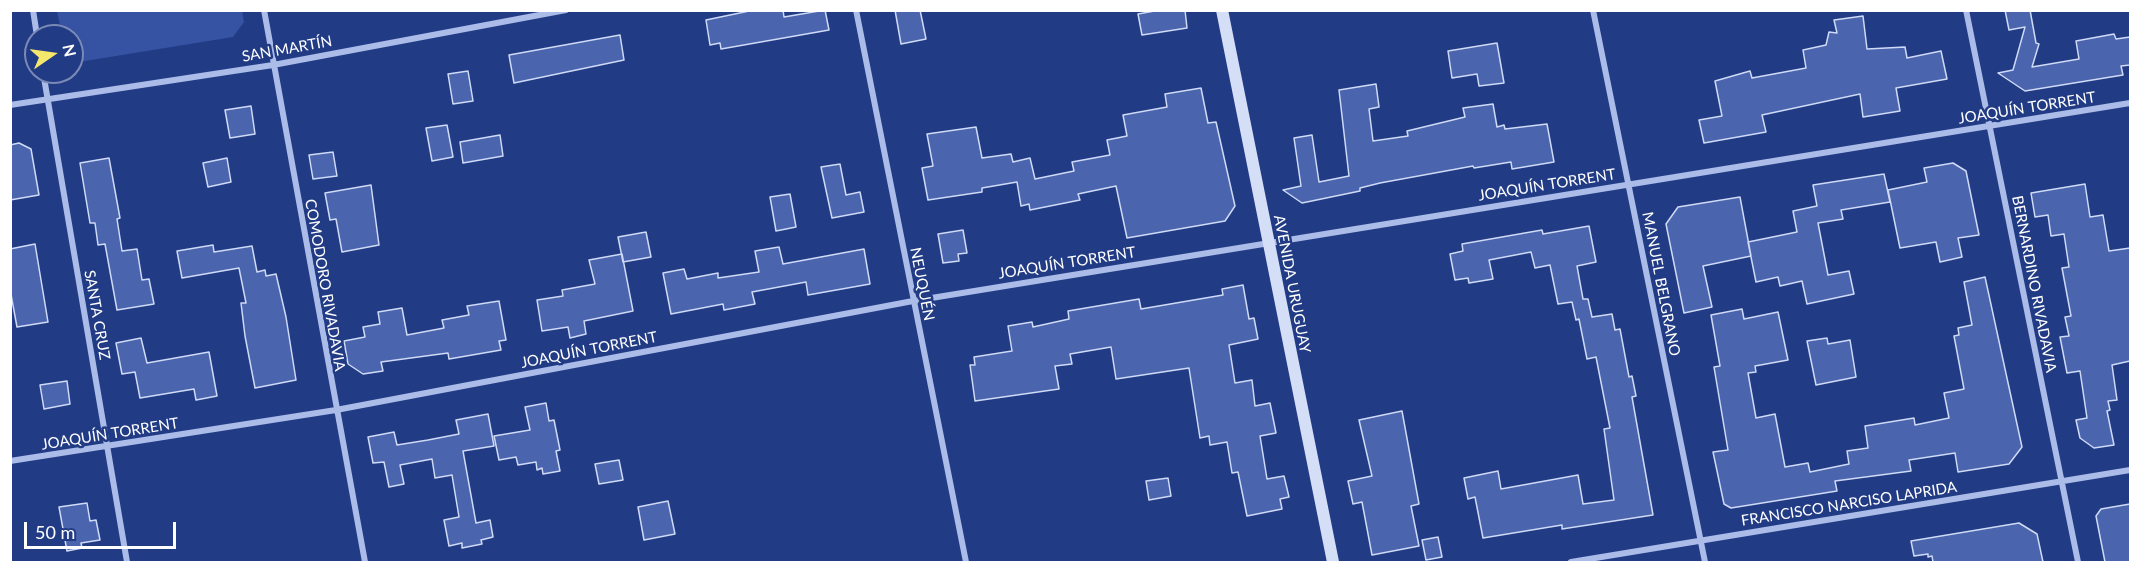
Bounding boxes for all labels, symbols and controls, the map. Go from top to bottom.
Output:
north arrow [24,24,84,84]
street label: SAN MARTÍN [241,32,333,66]
text: N [59,42,81,58]
street label: JOAQUÍN TORRENT [1957,88,2097,128]
street label: JOAQUÍN TORRENT [1477,165,1617,205]
street label: BERNARDINO RIVADAVIA [2008,194,2060,374]
street label: COMODORO RIVADAVIA [301,198,349,372]
street label: MANUEL BELGRANO [1638,210,1684,358]
street label: AVENIDA URUGUAY [1270,213,1314,355]
street label: JOAQUÍN TORRENT [997,243,1137,283]
street label: NEUQUÉN [906,246,938,322]
street label: SANTA CRUZ [80,269,114,361]
street label: JOAQUÍN TORRENT [519,328,659,372]
street label: JOAQUÍN TORRENT [40,414,180,454]
street label: FRANCISCO NARCISO LAPRIDA [1740,478,1958,530]
scale bar [27,510,178,548]
text: 50 m [35,521,75,543]

